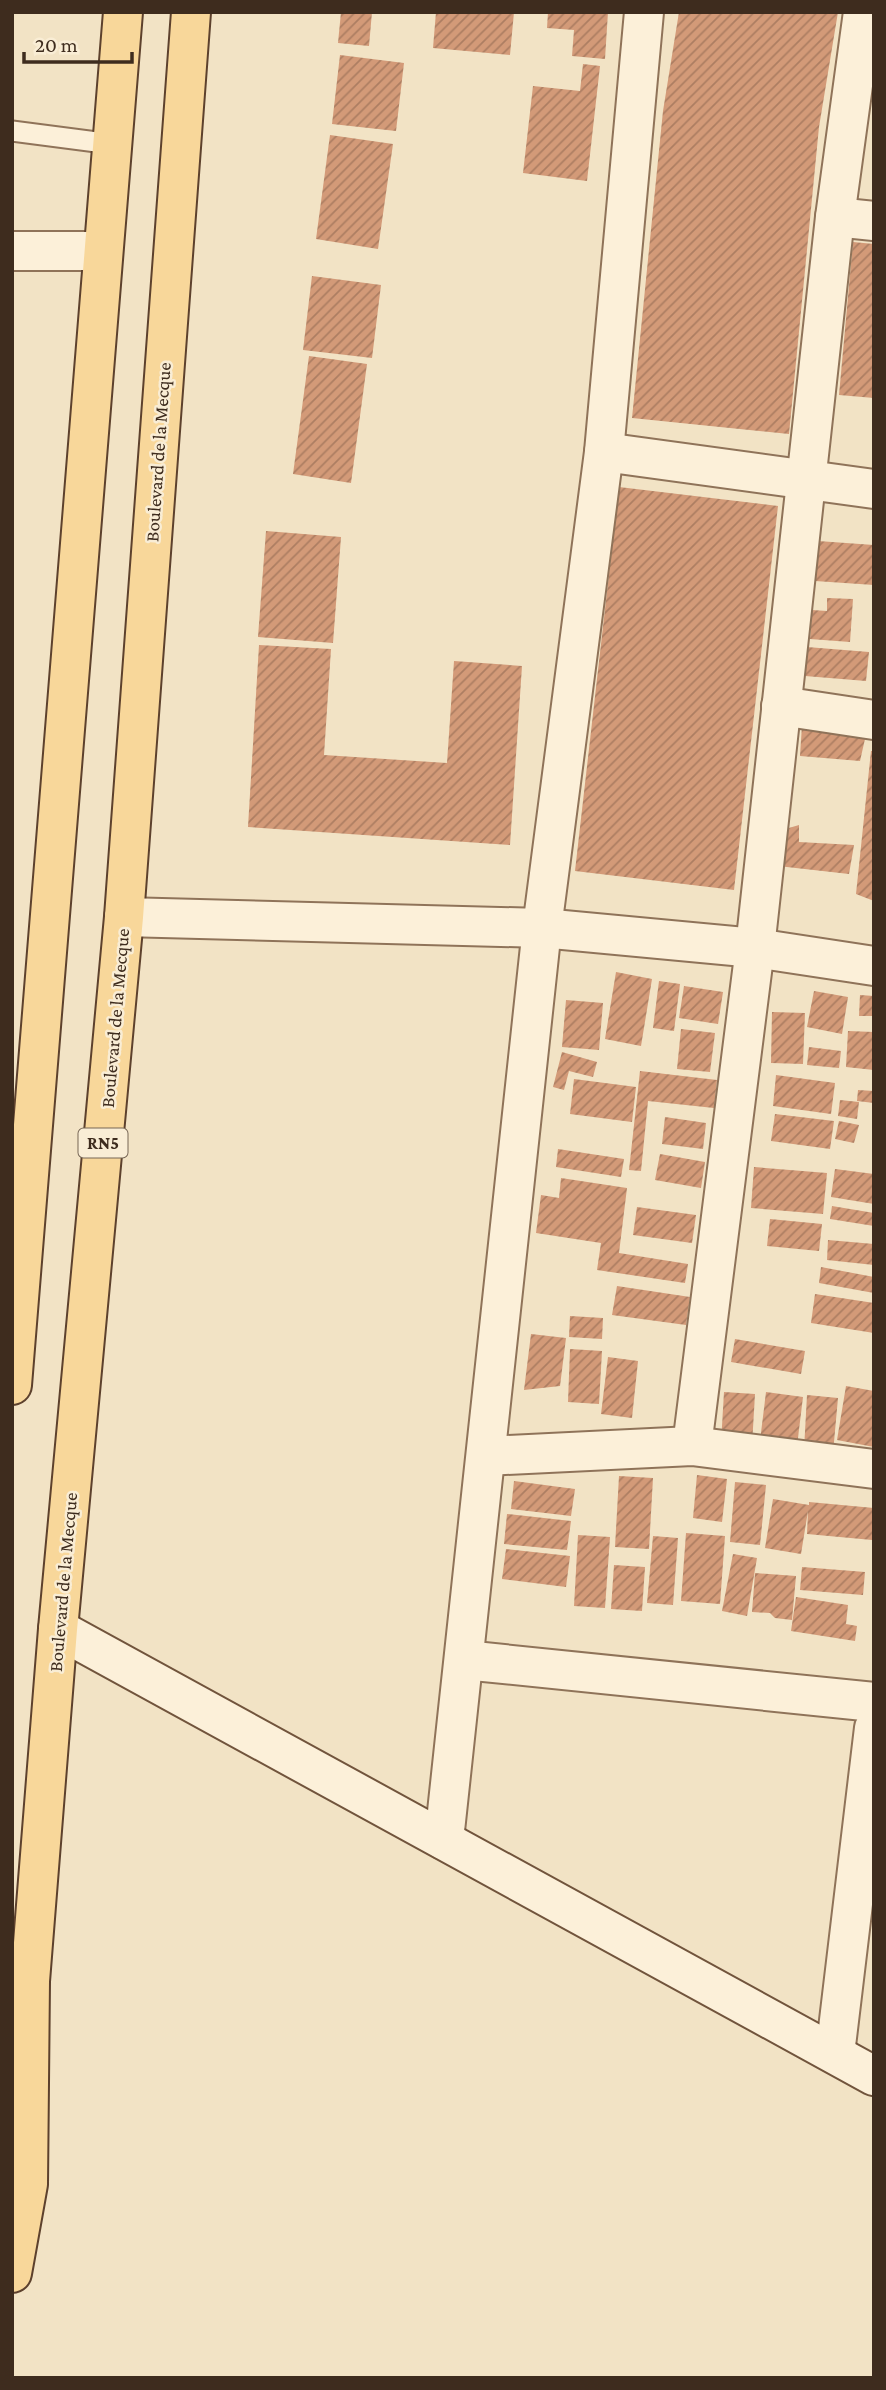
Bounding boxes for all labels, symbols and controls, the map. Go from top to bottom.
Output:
scale bar [24,21,133,65]
text: 20 m [35,33,78,57]
street label: Boulevard de la Mecque [141,362,175,542]
street label: Boulevard de la Mecque [97,927,133,1109]
road number: RN5 [78,1128,128,1158]
street label: Boulevard de la Mecque [45,1491,81,1673]

